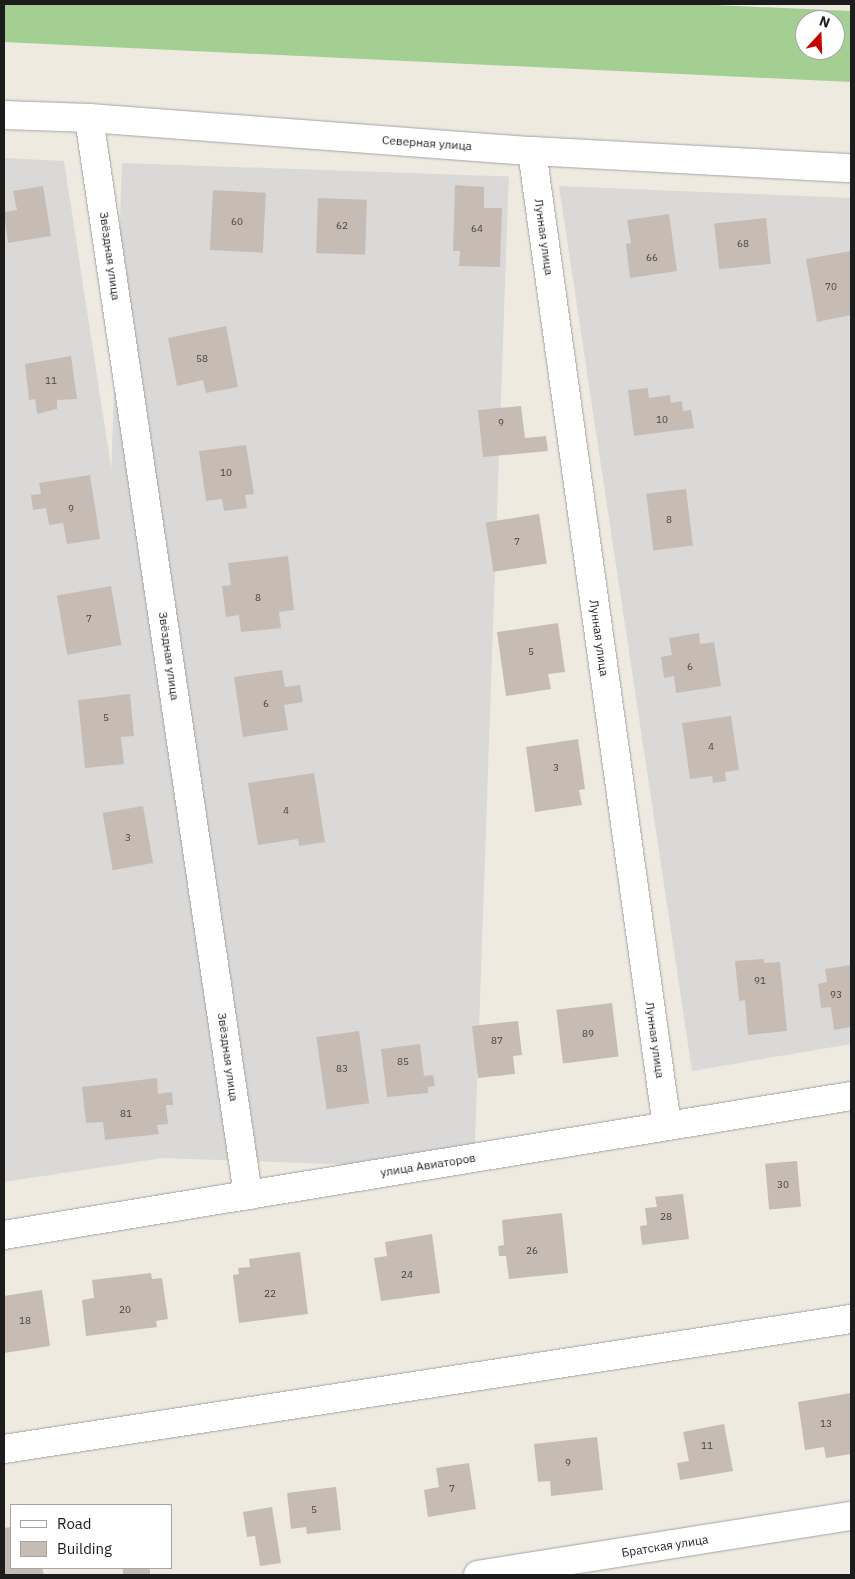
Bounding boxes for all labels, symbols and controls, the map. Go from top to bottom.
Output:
north arrow [795,10,845,60]
text: N [817,12,833,32]
street label: Северная улица [381,133,473,153]
street label: Лунная улица [531,198,557,276]
street label: Звёздная улица [97,211,123,301]
house number: 60 [231,216,243,228]
house number: 62 [336,220,348,232]
house number: 64 [471,223,483,235]
house number: 68 [737,238,749,250]
house number: 66 [646,252,658,264]
house number: 70 [825,281,837,293]
house number: 58 [196,353,208,365]
house number: 11 [45,375,57,387]
house number: 10 [656,414,668,426]
house number: 9 [498,417,504,429]
house number: 10 [220,467,232,479]
house number: 9 [68,503,74,515]
house number: 8 [666,514,672,526]
house number: 7 [514,536,520,548]
house number: 8 [255,592,261,604]
street label: Лунная улица [586,599,612,677]
street label: Звёздная улица [156,611,182,701]
house number: 7 [86,613,92,625]
house number: 5 [528,646,534,658]
house number: 6 [687,661,693,673]
house number: 6 [263,698,269,710]
house number: 5 [103,712,109,724]
house number: 4 [708,741,714,753]
house number: 3 [553,762,559,774]
house number: 4 [283,805,289,817]
house number: 3 [125,832,131,844]
house number: 91 [754,975,766,987]
house number: 93 [830,989,842,1001]
street label: Лунная улица [642,1001,668,1079]
street label: Звёздная улица [215,1012,241,1102]
house number: 89 [582,1028,594,1040]
house number: 87 [491,1035,503,1047]
house number: 85 [397,1056,409,1068]
house number: 83 [336,1063,348,1075]
house number: 81 [120,1108,132,1120]
street label: улица Авиаторов [379,1150,477,1180]
house number: 30 [777,1179,789,1191]
house number: 28 [660,1211,672,1223]
house number: 26 [526,1245,538,1257]
house number: 24 [401,1269,413,1281]
house number: 22 [264,1288,276,1300]
house number: 20 [119,1304,131,1316]
house number: 18 [19,1315,31,1327]
house number: 13 [820,1418,832,1430]
house number: 11 [701,1440,713,1452]
house number: 9 [565,1457,571,1469]
house number: 7 [449,1483,455,1495]
legend [10,1504,172,1569]
house number: 5 [311,1504,317,1516]
text: Road [57,1514,92,1533]
street label: Братская улица [621,1532,709,1560]
text: Building [57,1539,112,1558]

